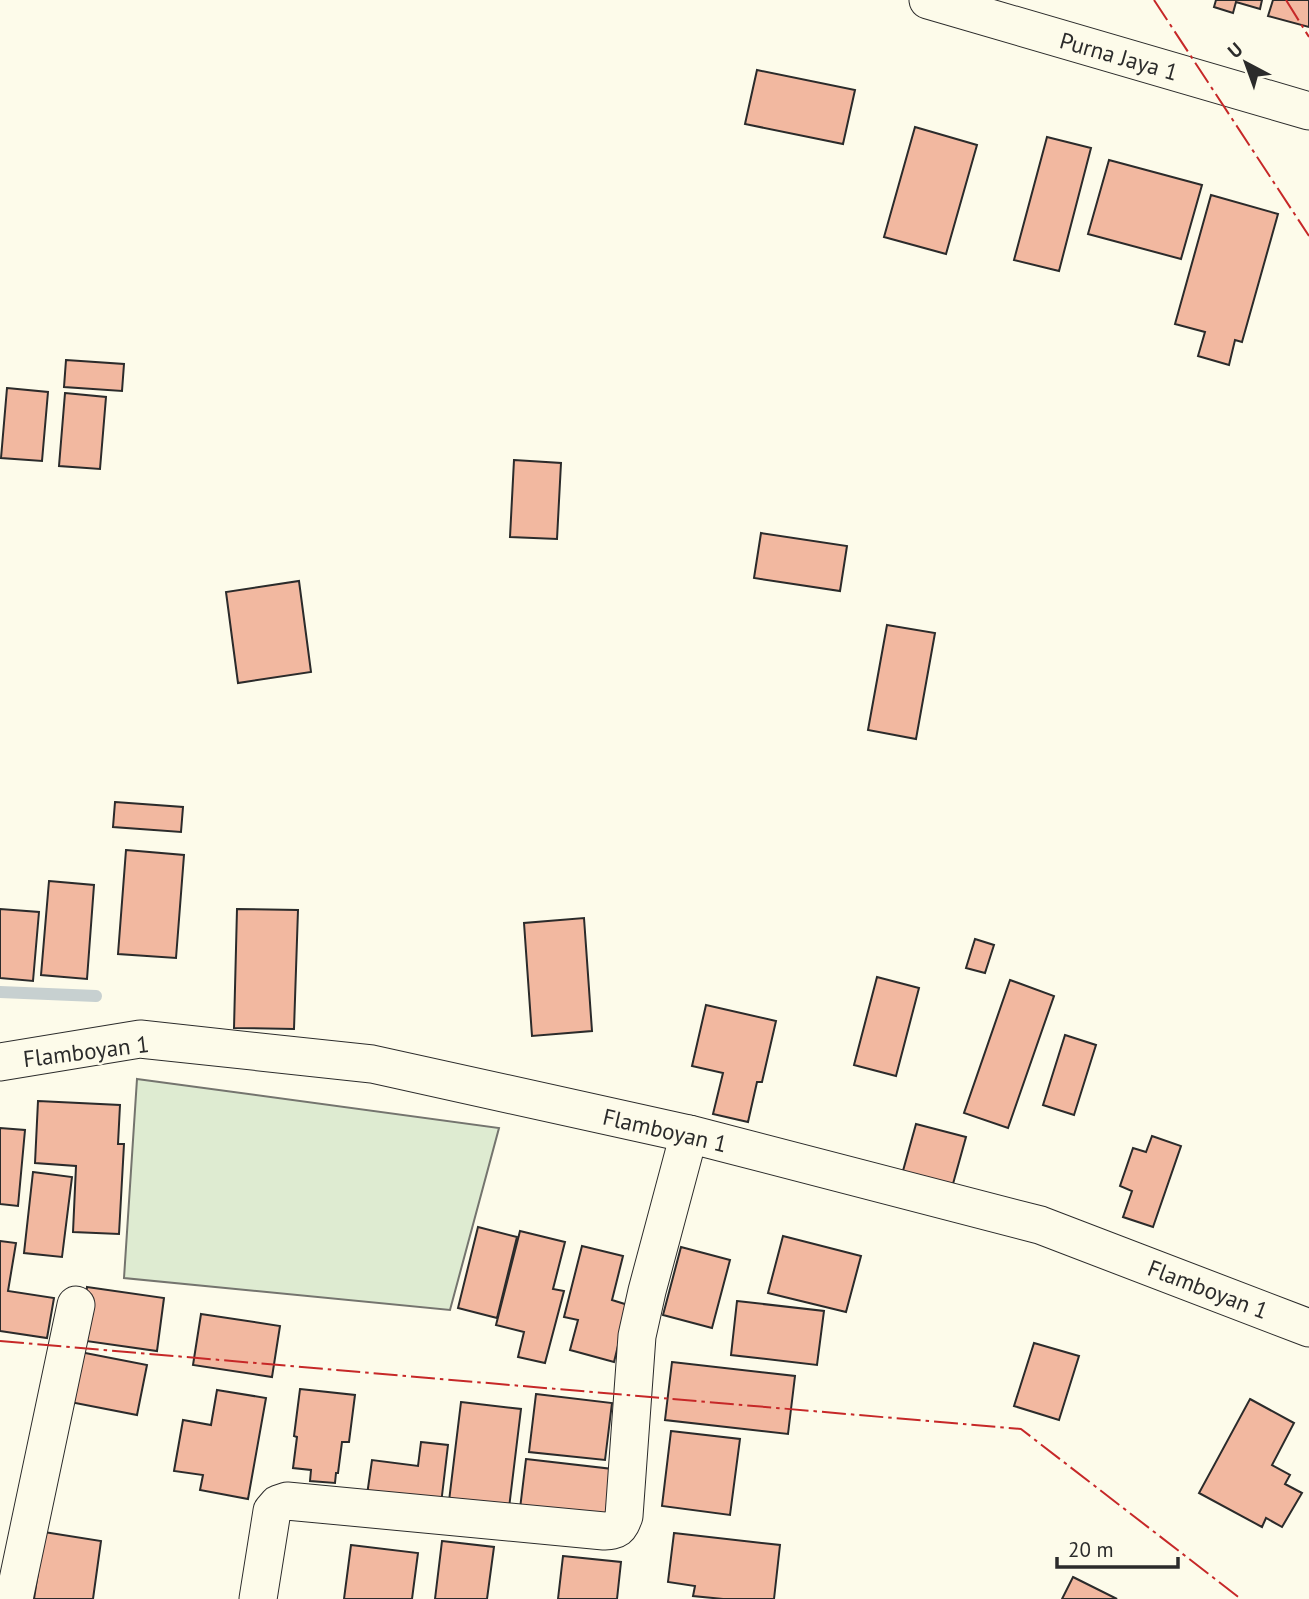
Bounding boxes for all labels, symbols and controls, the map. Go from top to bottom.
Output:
street label: Purna Jaya 1 [1057,25,1181,87]
north arrow [1211,28,1281,98]
text: U [1222,37,1247,63]
street label: Flamboyan 1 [21,1029,151,1073]
street label: Flamboyan 1 [600,1102,730,1158]
street label: Flamboyan 1 [1144,1253,1272,1325]
scale bar [1057,1526,1178,1570]
text: 20 m [1068,1536,1114,1563]

